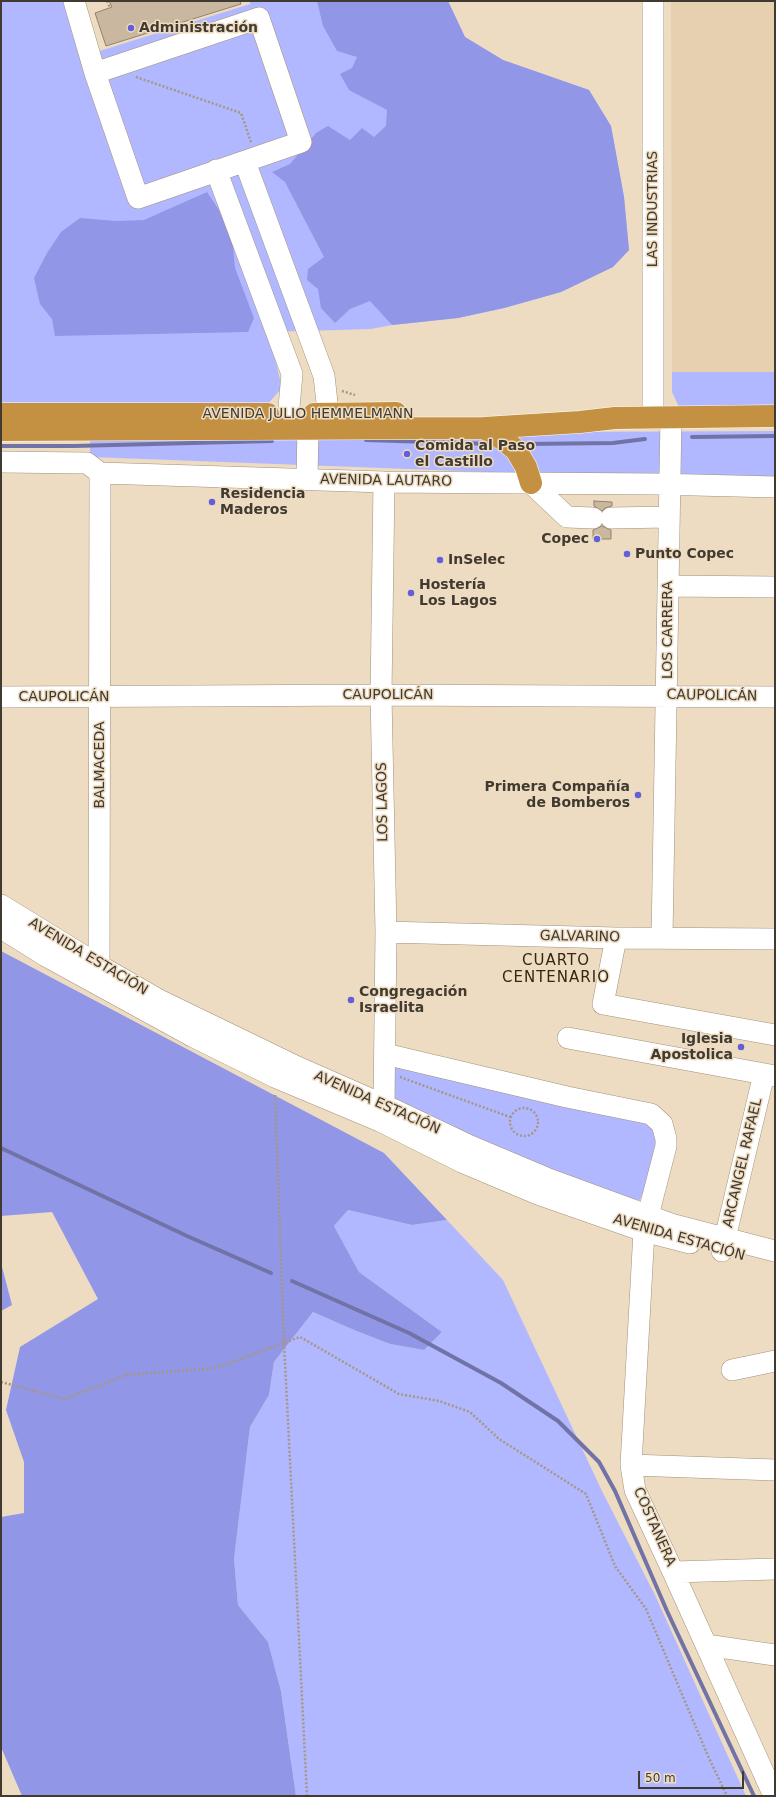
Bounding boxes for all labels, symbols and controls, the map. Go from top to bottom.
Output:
place label: Administración [139,20,258,36]
marker: Administración [126,23,136,33]
street label: LAS INDUSTRIAS [645,151,661,267]
street label: AVENIDA JULIO HEMMELMANN [203,406,413,422]
place label: Comida al Paso el Castillo [415,438,535,470]
marker: Comida al Paso el Castillo [402,449,412,459]
street label: AVENIDA LAUTARO [320,471,452,491]
place label: Residencia Maderos [220,486,305,518]
marker: Residencia Maderos [207,497,217,507]
place label: Copec [541,531,589,547]
marker: Copec [592,534,602,544]
place label: Punto Copec [635,546,734,562]
marker: Punto Copec [622,549,632,559]
place label: InSelec [448,552,505,568]
marker: InSelec [435,555,445,565]
place label: Hostería Los Lagos [419,577,497,610]
street label: LOS CARRERA [660,581,676,679]
marker: Hostería Los Lagos [406,588,416,598]
street label: CAUPOLICÁN [343,687,433,703]
street label: CAUPOLICÁN [666,687,758,705]
street label: CAUPOLICÁN [19,689,109,705]
street label: BALMACEDA [92,721,108,809]
street label: LOS LAGOS [374,762,392,842]
place label: Primera Compañía de Bomberos [485,779,630,812]
marker: Primera Compañía de Bomberos [633,790,643,800]
street label: AVENIDA ESTACIÓN [25,915,151,999]
street label: GALVARINO [540,928,620,946]
district label: CUARTO CENTENARIO [502,952,610,987]
place label: Congregación Israelita [359,984,467,1016]
marker: Congregación Israelita [346,995,356,1005]
place label: Iglesia Apostolica [651,1031,733,1064]
marker: Iglesia Apostolica [736,1042,746,1052]
street label: AVENIDA ESTACIÓN [311,1068,443,1138]
street label: ARCANGEL RAFAEL [720,1097,766,1229]
street label: AVENIDA ESTACIÓN [611,1211,747,1265]
street label: COSTANERA [629,1485,679,1569]
scale bar [640,1763,746,1789]
text: 50 m [645,1771,676,1785]

